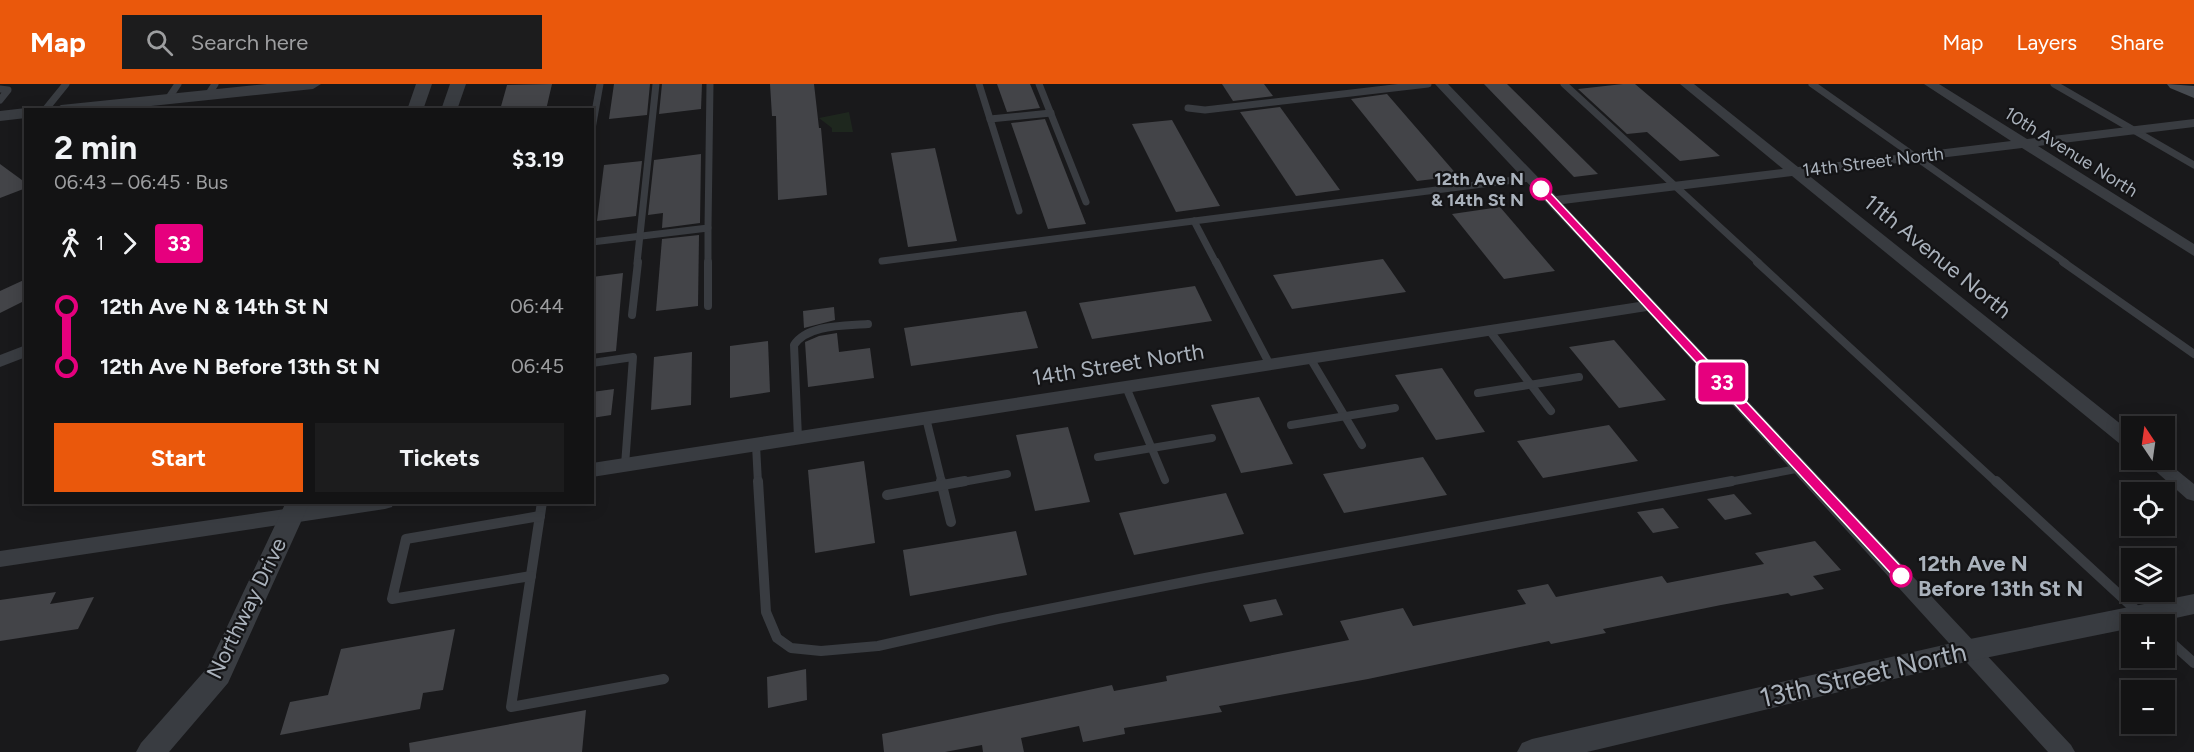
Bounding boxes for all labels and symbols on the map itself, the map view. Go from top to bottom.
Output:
street label: 10th Avenue North [2000,102,2142,202]
street label: 14th Street North [1801,142,1945,182]
place label: 12th Ave N & 14th St N [1431,168,1524,211]
marker: 12th Ave N & 14th St N [1530,178,1552,200]
street label: 11th Avenue North [1859,189,2017,324]
street label: 14th Street North [1030,338,1206,391]
line badge: 33 [1695,362,1749,402]
north arrow [2121,416,2175,470]
street label: Northway Drive [201,533,292,683]
place label: 12th Ave N Before 13th St N [1918,550,2083,602]
marker: 12th Ave N Before 13th St N [1890,565,1912,587]
street label: 13th Street North [1756,635,1969,714]

